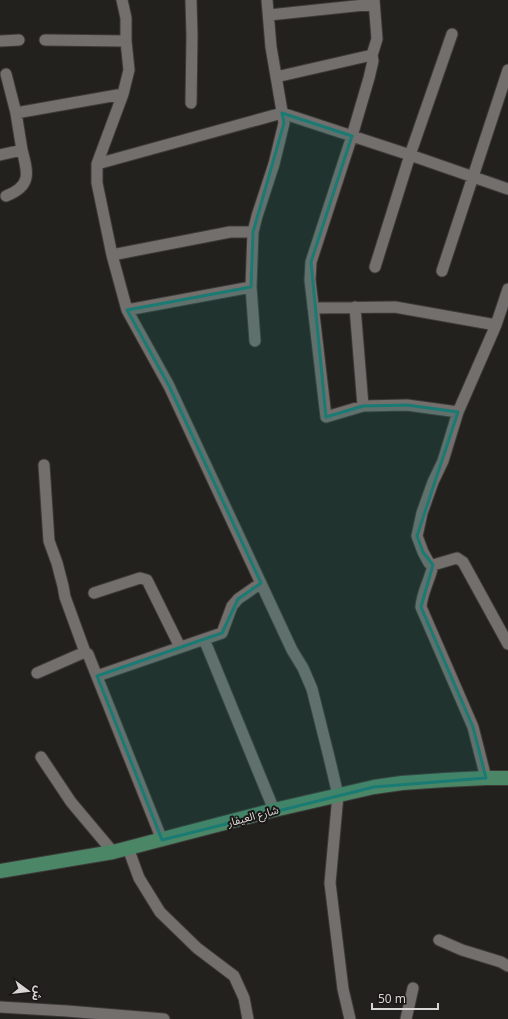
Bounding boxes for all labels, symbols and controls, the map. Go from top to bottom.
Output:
street label: شارع العيفار [225,801,281,831]
north arrow [8,971,48,1011]
text: ش [29,984,47,1003]
scale bar [372,985,438,1011]
text: 50 m [378,990,406,1007]

